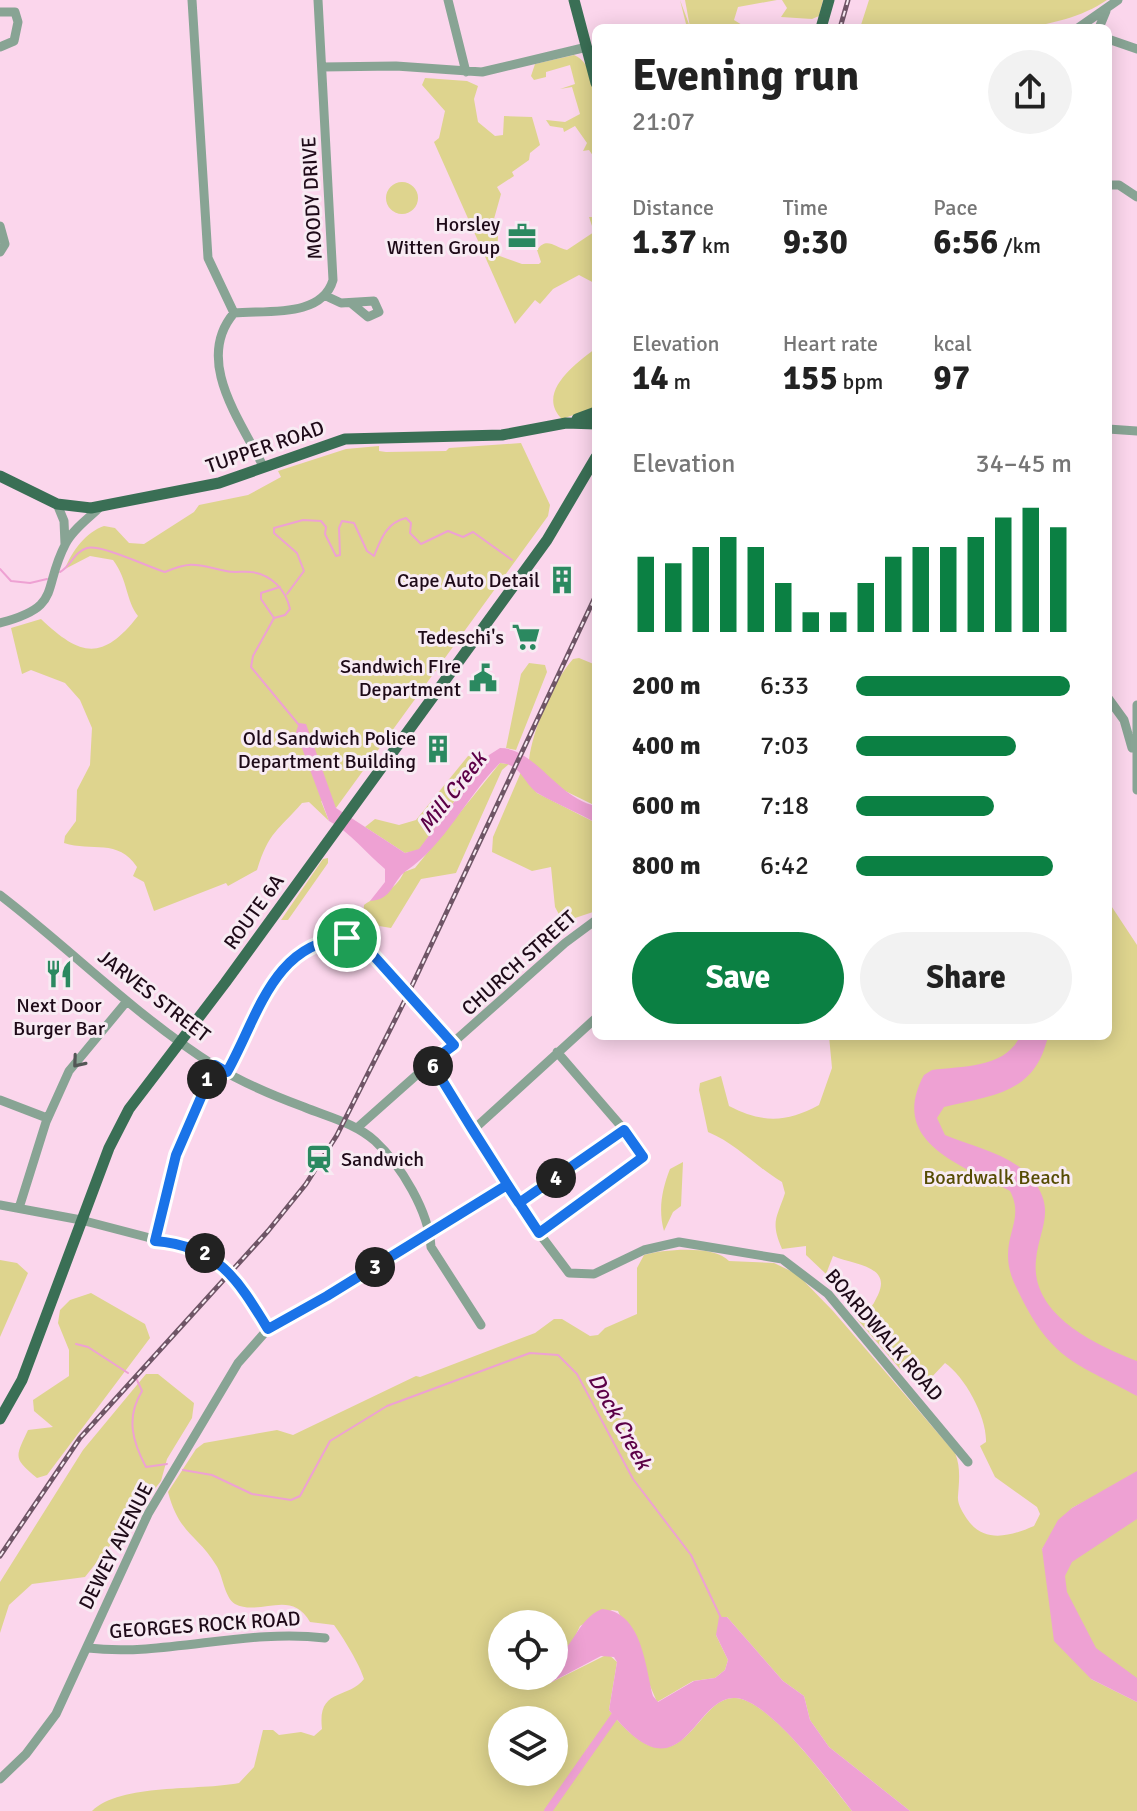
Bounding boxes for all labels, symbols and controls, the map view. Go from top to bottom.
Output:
text: Evening run [632,49,859,103]
button: share [988,50,1072,134]
text: 21:07 [632,106,695,138]
street label: MOODY DRIVE [296,136,328,260]
text: Distance [632,194,714,221]
text: Time [783,194,828,221]
text: Pace [933,194,978,221]
place label: Horsley Witten Group [387,212,501,260]
office icon: Horsley Witten Group [507,221,537,251]
text: 1.37 [632,221,697,263]
text: 9:30 [783,221,848,263]
text: 6:56 [933,221,998,263]
text: km [697,232,730,259]
text: /km [998,232,1041,259]
text: Elevation [632,330,720,357]
text: Heart rate [783,330,878,357]
text: kcal [933,330,972,357]
text: 14 [632,357,669,399]
text: 155 [783,357,838,399]
text: 97 [933,357,970,399]
text: m [669,368,691,395]
text: bpm [838,368,883,395]
street label: TUPPER ROAD [203,415,327,479]
text: Elevation [632,448,736,480]
text: 34–45 m [976,448,1072,480]
building icon: Cape Auto Detail [547,565,577,595]
place label: Cape Auto Detail [397,568,540,593]
supermarket icon: Tedeschi's [511,622,541,652]
place label: Tedeschi's [418,625,504,650]
place label: Sandwich FIre Department [340,654,461,702]
public building icon: Sandwich FIre Department [468,663,498,693]
text: 200 m [632,670,701,702]
text: 6:33 [760,670,809,702]
place label: Old Sandwich Police Department Building [238,726,416,774]
text: 400 m [632,730,701,762]
text: 7:03 [760,730,809,762]
building icon: Old Sandwich Police Department Building [423,734,453,764]
water label: Mill Creek [412,745,493,838]
text: 600 m [632,790,701,822]
text: 7:18 [760,790,809,822]
text: 800 m [632,850,701,882]
text: 6:42 [760,850,809,882]
street label: ROUTE 6A [218,870,290,954]
pin [313,904,381,972]
street label: CHURCH STREET [457,905,582,1021]
icon: arrive [325,916,369,960]
button: Save [632,932,844,1024]
button: Share [860,932,1072,1024]
street label: JARVES STREET [93,944,215,1048]
restaurant icon: Next Door Burger Bar [44,959,74,989]
place label: Next Door Burger Bar [13,993,106,1041]
pin: 6 [413,1046,453,1086]
one-way arrow [73,1052,88,1067]
text: 6 [427,1052,439,1079]
pin: 1 [187,1059,227,1099]
text: 1 [201,1065,213,1092]
station icon: Sandwich [304,1144,334,1174]
place label: Sandwich [341,1147,424,1172]
pin: 4 [536,1158,576,1198]
text: 4 [550,1164,562,1191]
park label: Boardwalk Beach [923,1165,1071,1190]
pin: 2 [185,1233,225,1273]
text: 2 [199,1239,211,1266]
pin: 3 [355,1247,395,1287]
text: 3 [369,1253,381,1280]
street label: BOARDWALK ROAD [820,1264,948,1406]
water label: Dock Creek [582,1368,658,1476]
street label: DEWEY AVENUE [73,1478,159,1614]
street label: GEORGES ROCK ROAD [109,1606,301,1644]
map controls [488,1610,568,1786]
button: locate [488,1610,568,1690]
button: layers [488,1706,568,1786]

